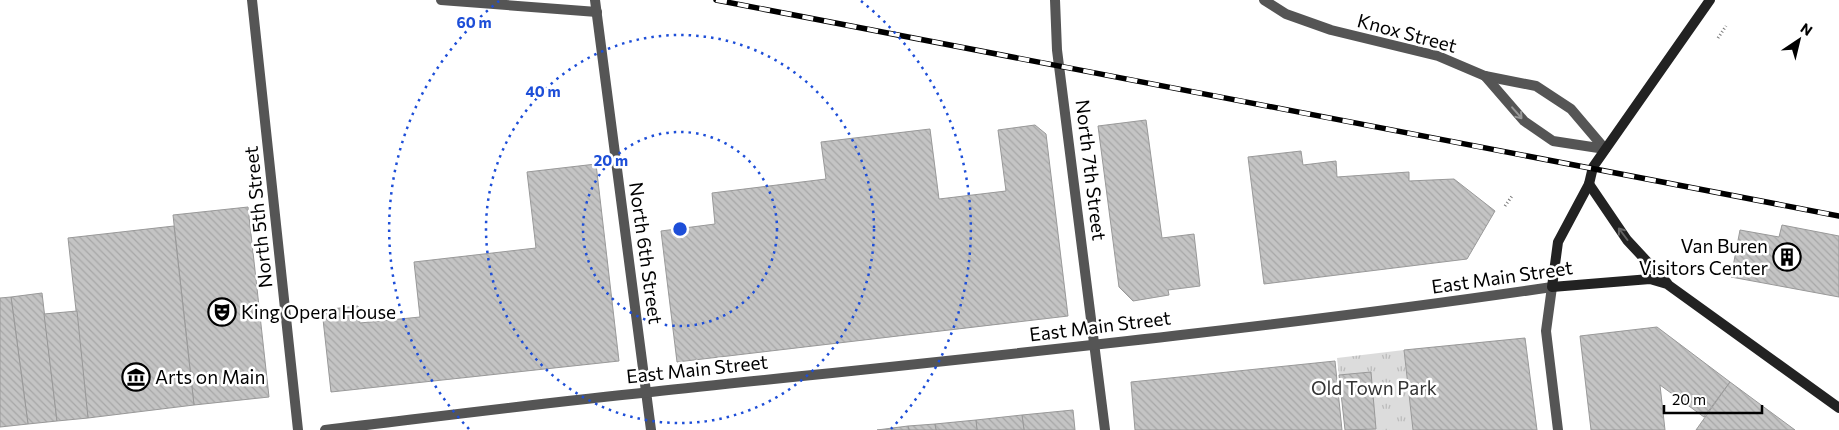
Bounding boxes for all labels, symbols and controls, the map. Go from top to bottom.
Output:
street label: Knox Street [1355,8,1460,57]
text: 60 m [456,13,492,31]
north arrow [1774,15,1824,65]
text: N [1798,19,1816,39]
text: 40 m [525,82,561,100]
street label: North 7th Street [1071,98,1112,242]
one-way arrow [1511,106,1522,119]
street label: North 5th Street [239,145,276,289]
text: 20 m [594,151,628,169]
street label: North 6th Street [625,180,668,326]
centre of rings [671,220,689,238]
one-way arrow [1618,228,1629,241]
place label: Van Buren Visitors Center [1639,234,1768,279]
building icon: Van Buren Visitors Center [1772,242,1802,272]
street label: East Main Street [1430,255,1574,298]
theatre icon: King Opera House [207,297,237,327]
place label: King Opera House [241,300,396,323]
street label: East Main Street [1028,305,1172,346]
street label: East Main Street [625,350,769,387]
museum icon: Arts on Main [121,362,151,392]
place label: Arts on Main [155,365,265,388]
park label: Old Town Park [1311,376,1437,399]
scale bar [1664,382,1762,414]
text: 20 m [1672,390,1706,408]

